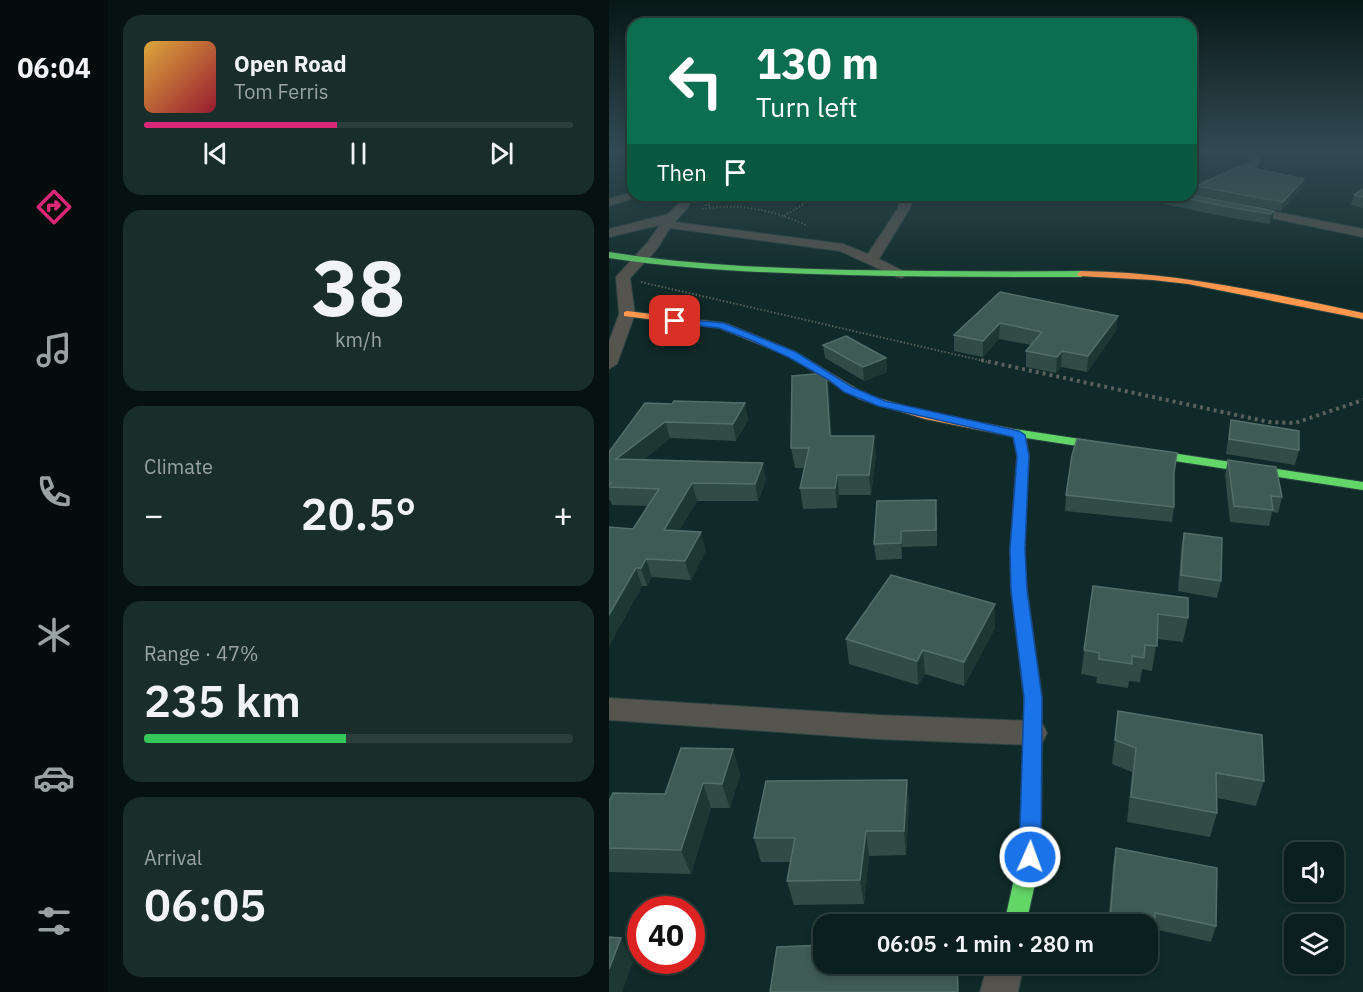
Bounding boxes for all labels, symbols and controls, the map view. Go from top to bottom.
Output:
text: 130 m [756,36,879,91]
icon: left [657,42,735,120]
text: Open Road [234,49,347,78]
text: 06:04 [17,50,91,85]
text: Tom Ferris [234,78,329,105]
text: Turn left [756,89,857,124]
icon: previous [199,137,232,170]
icon: pause [342,137,375,170]
icon: next [485,137,518,170]
icon: arrive [719,156,752,189]
text: Then [657,158,707,187]
icon: directions [33,186,75,228]
text: 38 [312,236,405,337]
pin [649,295,700,346]
icon: arrive [658,304,691,337]
text: km/h [335,326,382,353]
icon: music [33,329,75,371]
text: Climate [144,453,213,480]
icon: phone [33,471,75,513]
text: 20.5° [301,484,416,542]
text: − [144,493,164,536]
text: + [553,493,573,536]
icon: climate [33,614,75,656]
text: Range · 47% [144,640,259,667]
text: 235 km [144,671,301,729]
icon: car [33,757,75,799]
position arrow [998,825,1062,889]
map controls [1284,842,1344,974]
button: sound [1284,842,1344,902]
text: Arrival [144,844,202,871]
text: 06:05 [144,875,266,933]
speed limit sign: 40 [627,896,705,974]
icon: filters [33,900,75,942]
button: layers [1284,914,1344,974]
text: 06:05 · 1 min · 280 m [877,929,1094,958]

